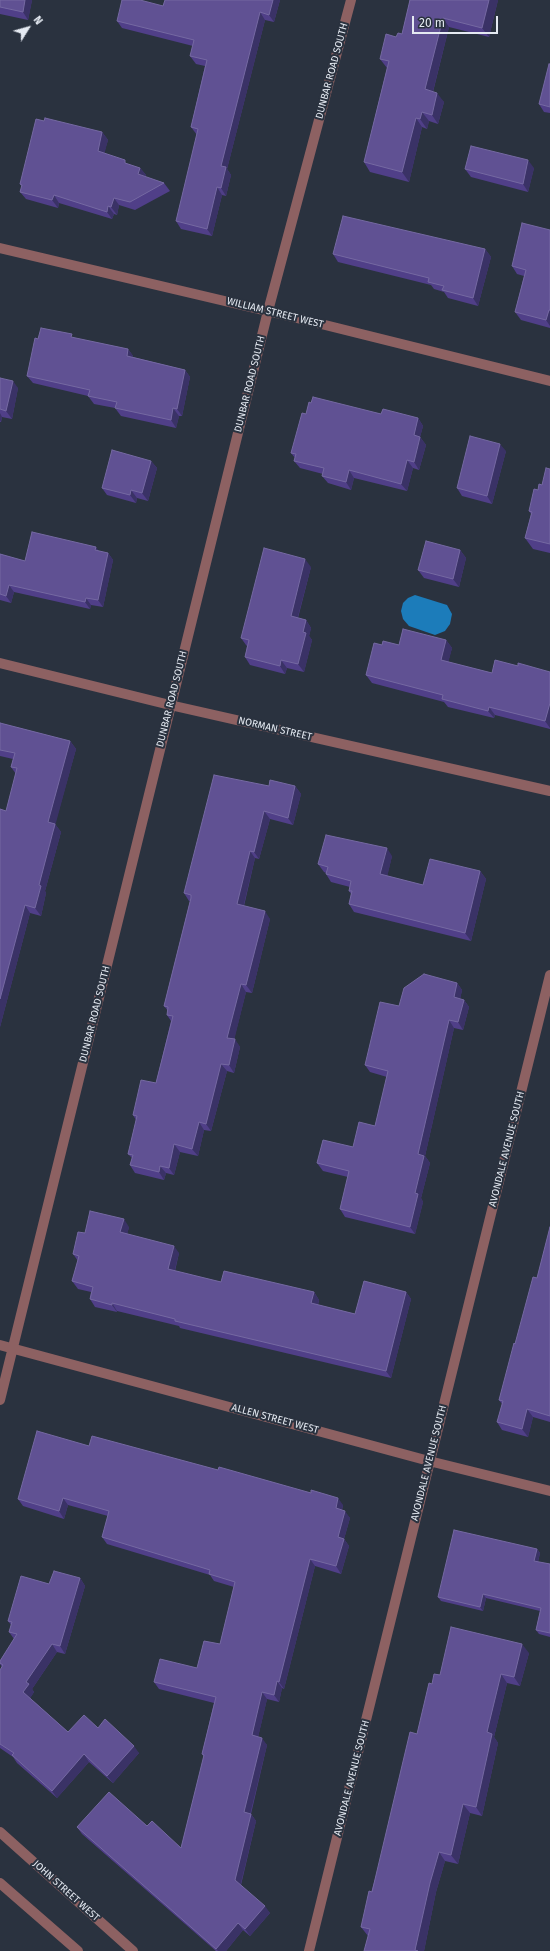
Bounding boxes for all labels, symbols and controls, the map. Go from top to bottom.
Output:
north arrow [8,8,48,48]
scale bar [414,8,500,34]
text: N [31,14,45,27]
text: 20 m [419,16,445,30]
street label: DUNBAR ROAD SOUTH [313,22,351,120]
street label: WILLIAM STREET WEST [225,295,325,331]
street label: DUNBAR ROAD SOUTH [232,335,268,433]
street label: DUNBAR ROAD SOUTH [154,650,190,748]
street label: NORMAN STREET [237,715,313,743]
street label: DUNBAR ROAD SOUTH [77,965,113,1063]
street label: AVONDALE AVENUE SOUTH [487,1090,527,1208]
street label: ALLEN STREET WEST [230,1402,320,1436]
street label: AVONDALE AVENUE SOUTH [409,1404,449,1522]
street label: AVONDALE AVENUE SOUTH [332,1719,372,1837]
street label: JOHN STREET WEST [30,1858,102,1924]

